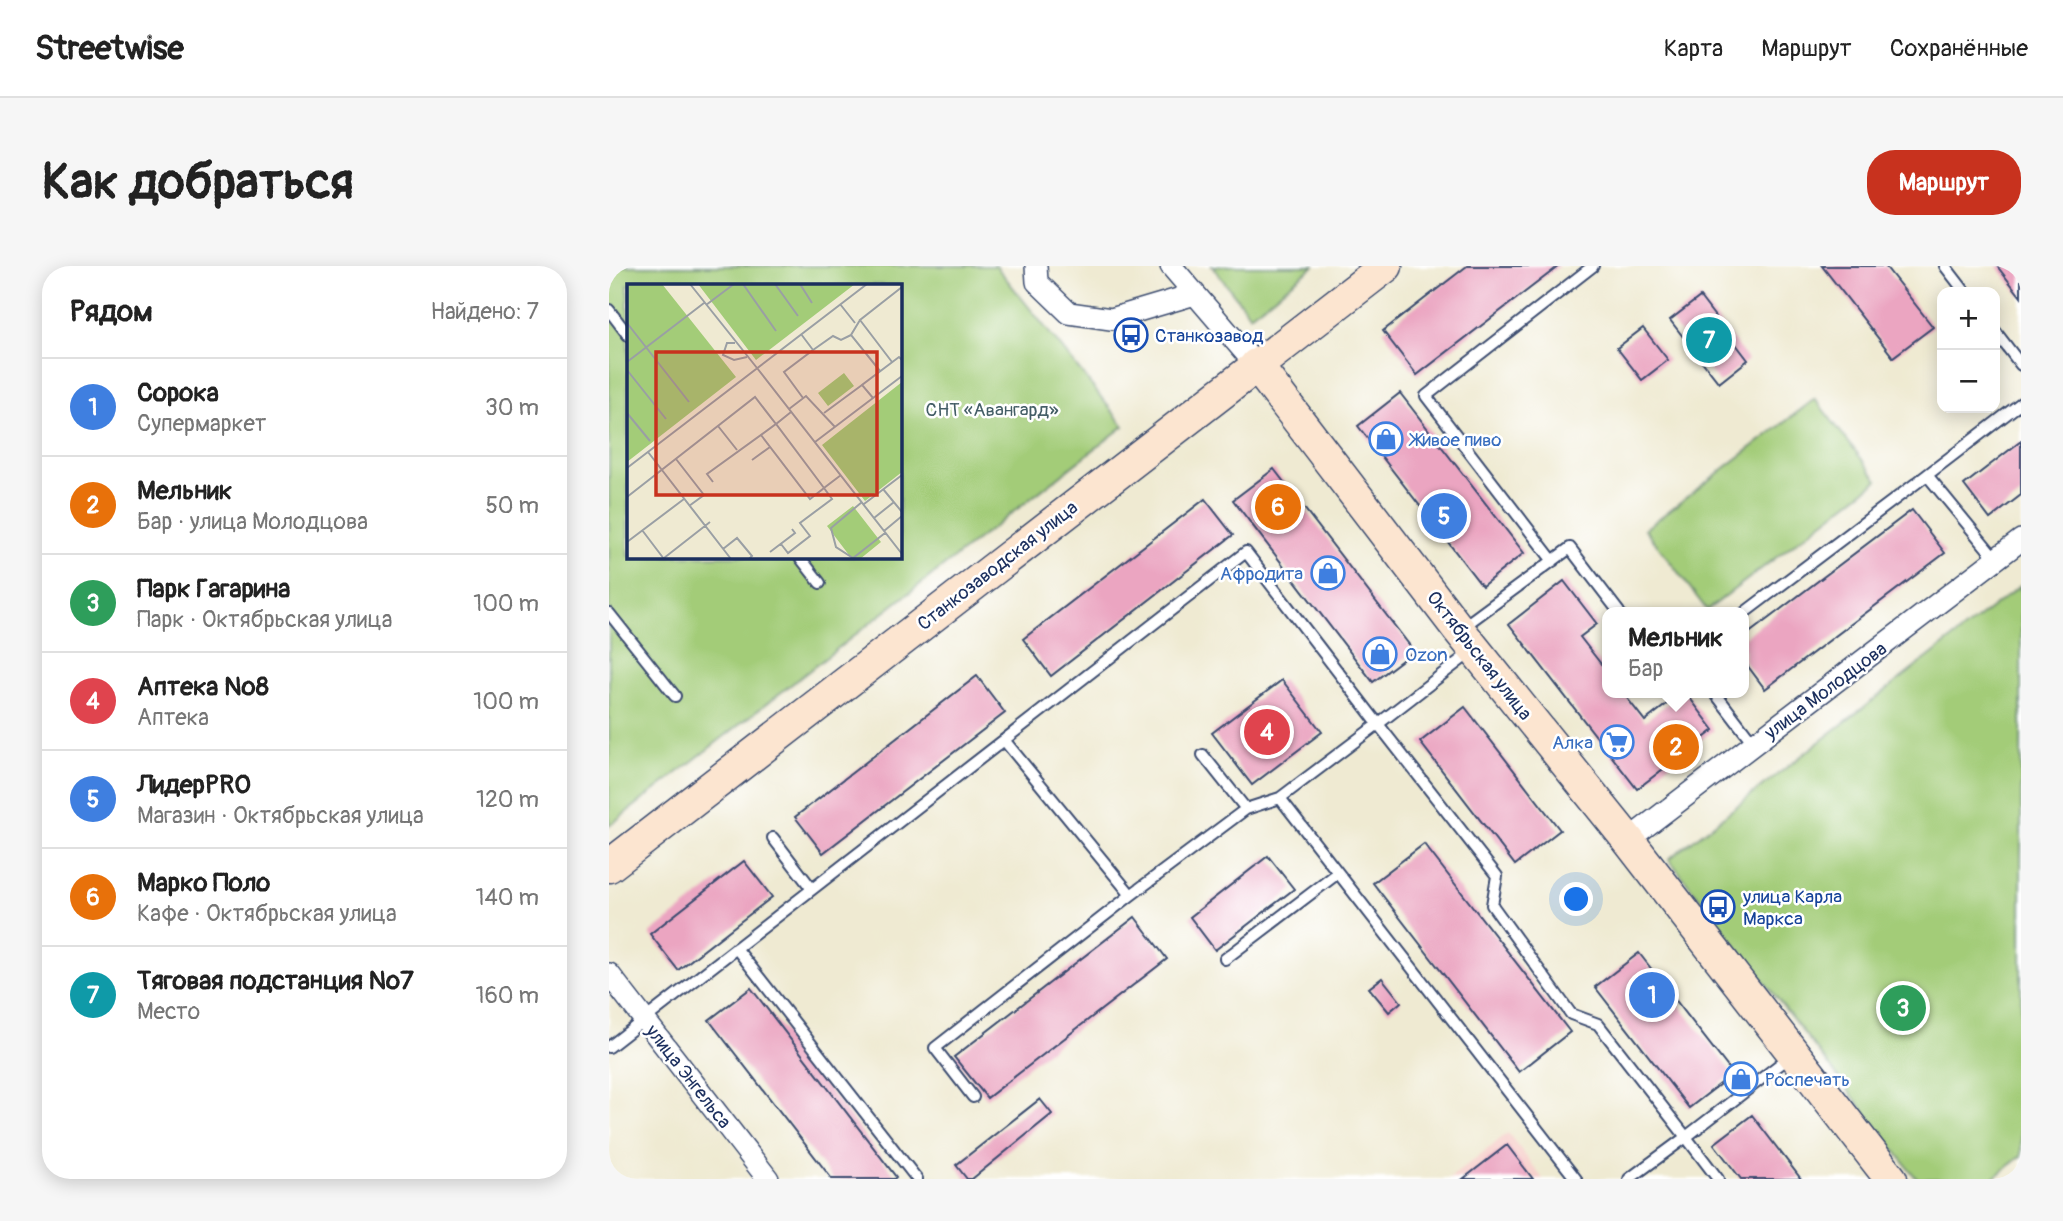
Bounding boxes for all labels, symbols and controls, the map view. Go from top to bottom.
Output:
text: Streetwise [35,28,184,69]
text: Карта [1664,34,1723,63]
text: Маршрут [1761,34,1852,63]
text: Сохранённые [1890,34,2028,63]
button: Маршрут [1867,150,2021,215]
text: Как добраться [42,152,354,213]
inset map [627,284,901,558]
map controls [1937,287,2000,413]
button: + [1937,287,2000,350]
text: Рядом [70,293,153,330]
text: Найдено: 7 [430,297,539,326]
pin: 7 [1686,314,1732,366]
bus stop icon: Станкозавод [1112,316,1150,354]
place label: Станкозавод [1155,324,1264,348]
button: − [1937,350,2000,413]
text: Сорока [137,377,219,409]
text: 1 [89,393,98,422]
text: 30 m [485,393,539,422]
park label: СНТ «Авангард» [925,398,1059,422]
text: Супермаркет [137,409,266,438]
shop icon: Живое пиво [1367,420,1405,458]
place label: Живое пиво [1408,428,1502,452]
text: Мельник [137,475,232,507]
pin: 6 [1255,481,1301,533]
pin: 5 [1421,490,1467,542]
text: 2 [87,491,99,520]
text: 50 m [485,491,539,520]
street label: Станкозаводская улица [913,496,1083,636]
text: Бар · улица Молодцова [137,507,368,536]
shop icon: Афродита [1309,554,1347,592]
place label: Афродита [1220,562,1303,586]
text: Парк Гагарина [137,573,290,605]
street label: Октябрьская улица [1421,586,1537,725]
text: 3 [87,589,99,618]
text: 100 m [473,589,539,618]
text: Парк · Октябрьская улица [137,605,392,634]
popup [1602,607,1749,698]
text: Мельник [1628,622,1723,654]
shop icon: Ozon [1361,635,1399,673]
street label: улица Молодцова [1759,637,1892,745]
place label: Ozon [1405,643,1448,667]
text: Бар [1628,654,1663,683]
text: Аптека №8 [137,671,269,703]
text: 4 [86,687,100,716]
text: 100 m [473,687,539,716]
text: Аптека [137,703,209,732]
pin: 4 [1244,706,1290,758]
pin: 2 [1653,721,1699,773]
supermarket icon: Алка [1598,723,1636,761]
place label: Алка [1552,731,1593,755]
text: ЛидерPRO [137,769,251,801]
text: 5 [87,785,99,814]
text: 120 m [476,785,539,814]
text: Магазин · Октябрьская улица [137,801,424,830]
text: Марко Поло [137,867,270,899]
your location [1559,882,1593,916]
text: 6 [86,883,100,912]
text: 140 m [476,883,539,912]
place label: улица Карла Маркса [1742,885,1842,931]
bus stop icon: улица Карла Маркса [1699,888,1737,926]
text: Кафе · Октябрьская улица [137,899,397,928]
text: Тяговая подстанция №7 [137,965,414,997]
pin: 1 [1629,969,1675,1021]
text: 7 [87,981,99,1010]
text: 160 m [475,981,539,1010]
pin: 3 [1880,982,1926,1034]
text: Место [137,997,200,1026]
street label: улица Энгельса [640,1019,736,1134]
shop icon: Роспечать [1722,1060,1760,1098]
place label: Роспечать [1765,1068,1850,1092]

